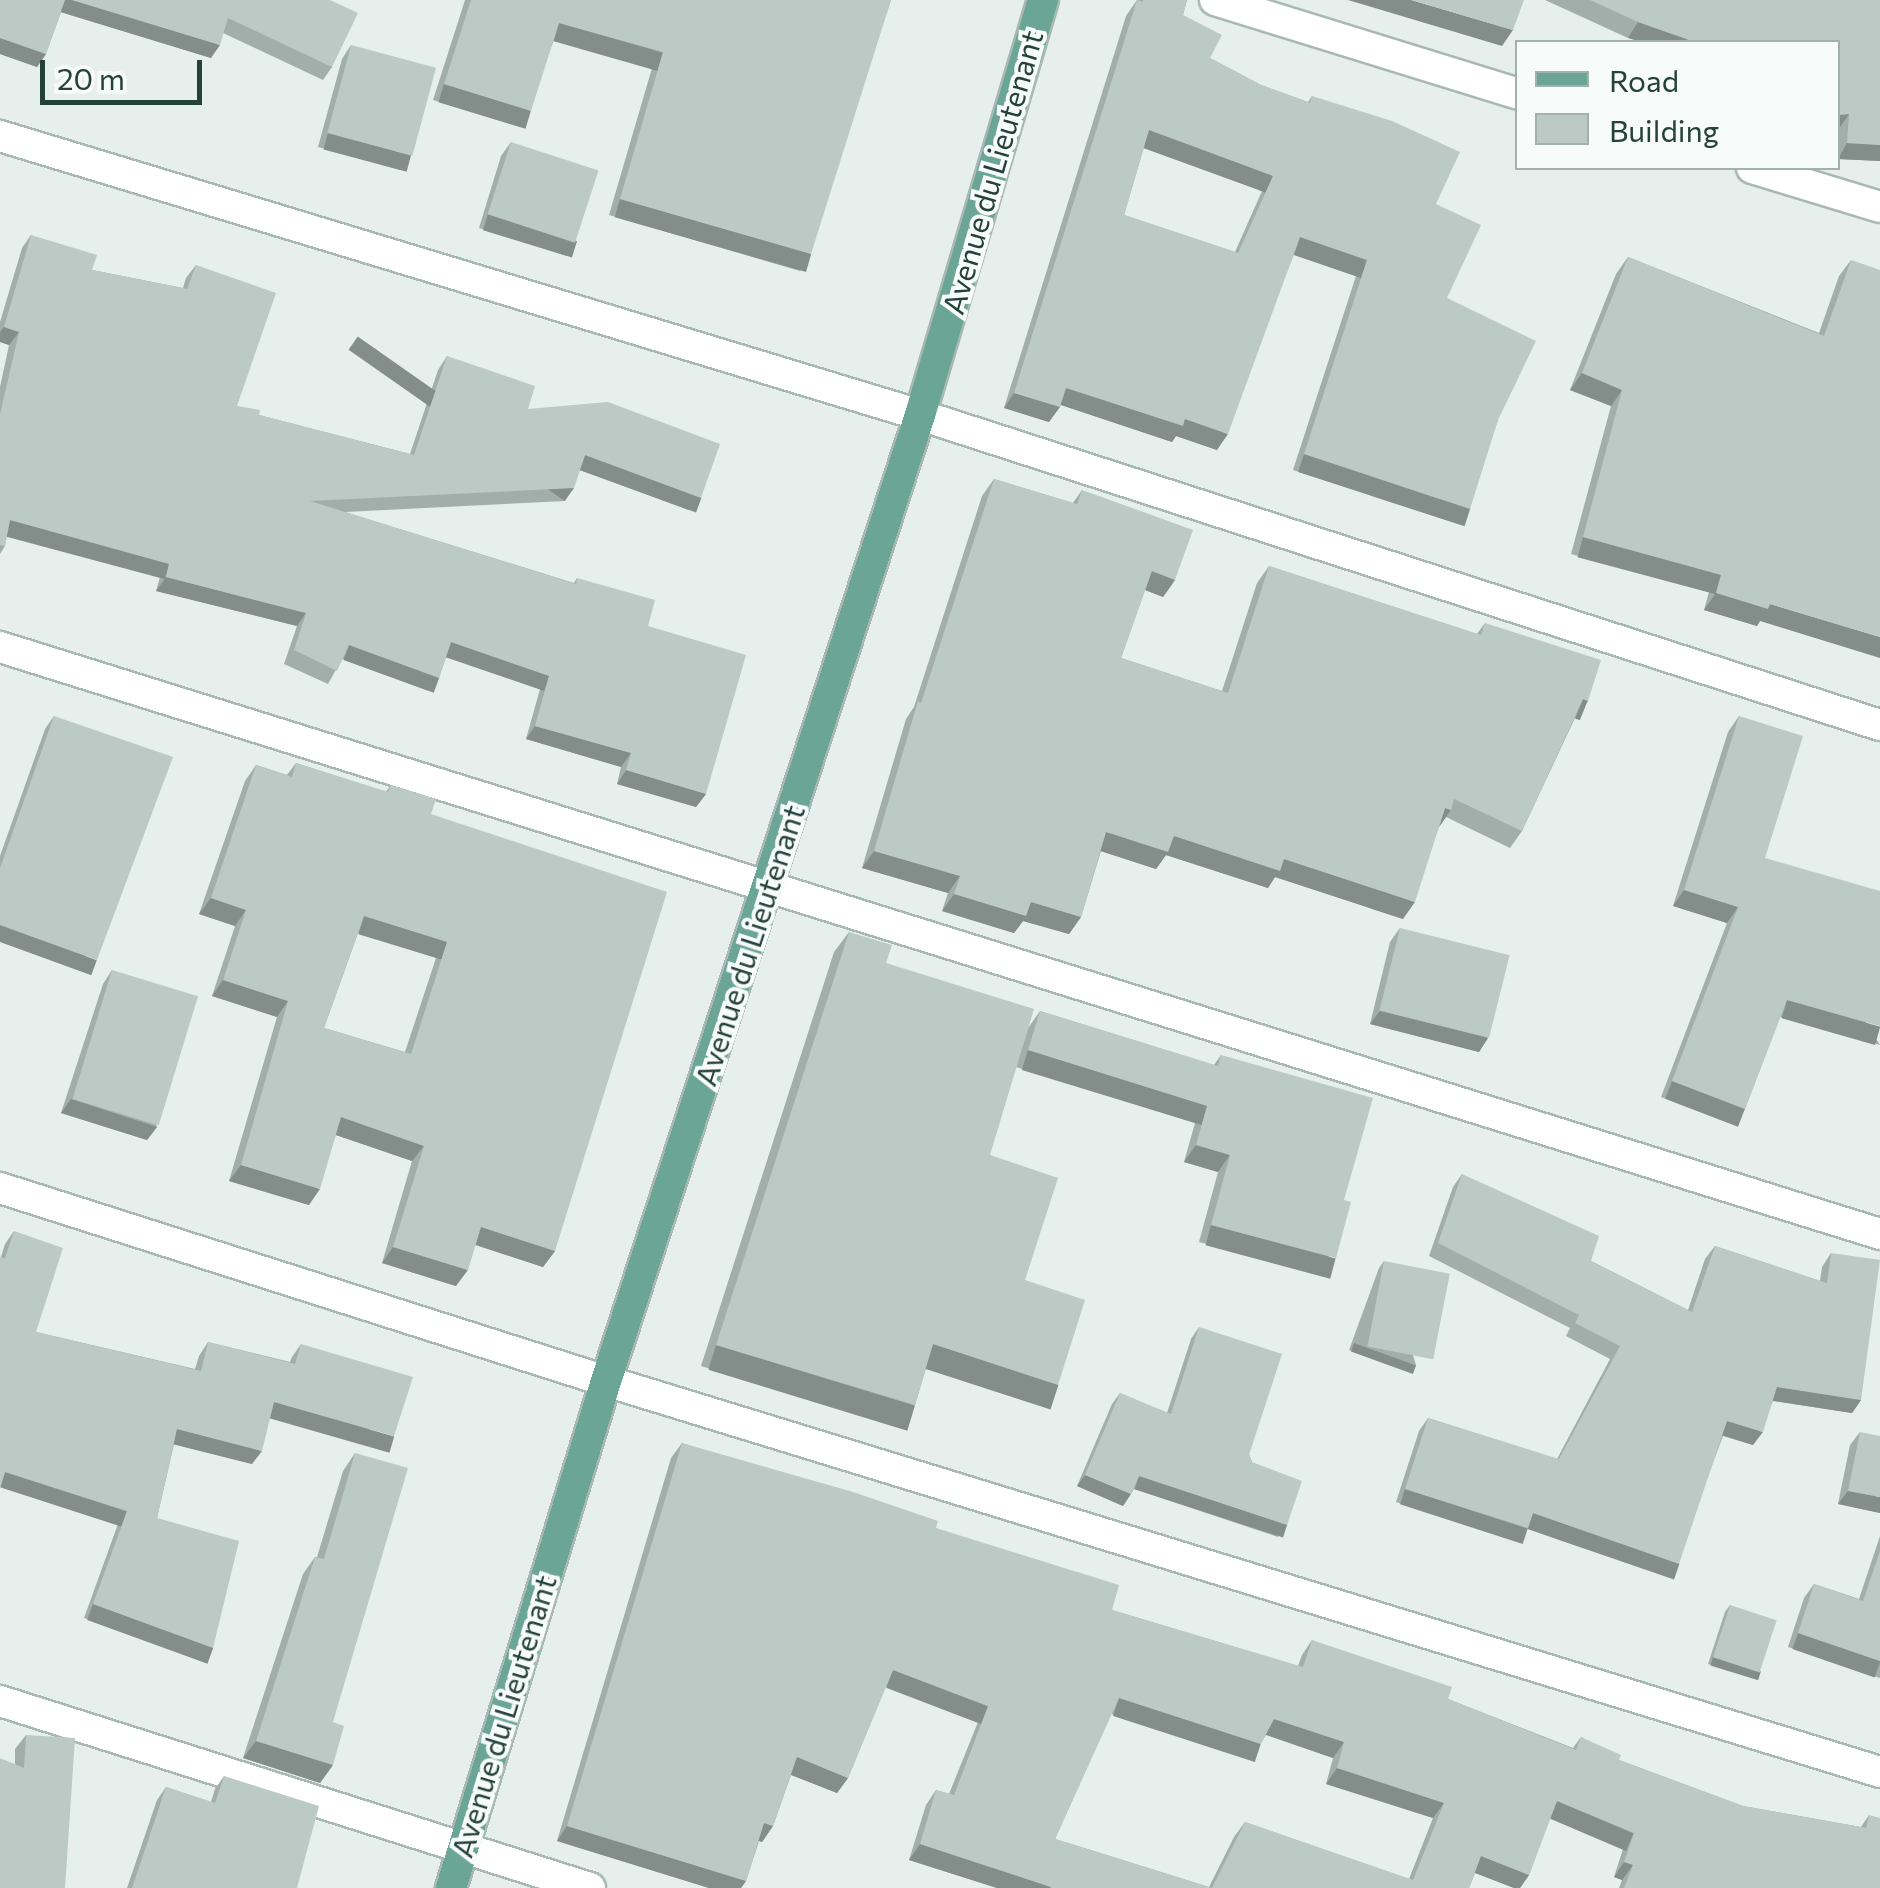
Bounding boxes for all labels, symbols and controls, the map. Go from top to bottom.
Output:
street label: Avenue du Lieutenant [934,26,1050,318]
scale bar [45,40,208,102]
legend [1515,40,1840,170]
text: 20 m [57,59,125,96]
text: Road [1609,61,1679,98]
text: Building [1609,111,1719,148]
street label: Avenue du Lieutenant [687,800,811,1090]
street label: Avenue du Lieutenant [443,1570,563,1862]

